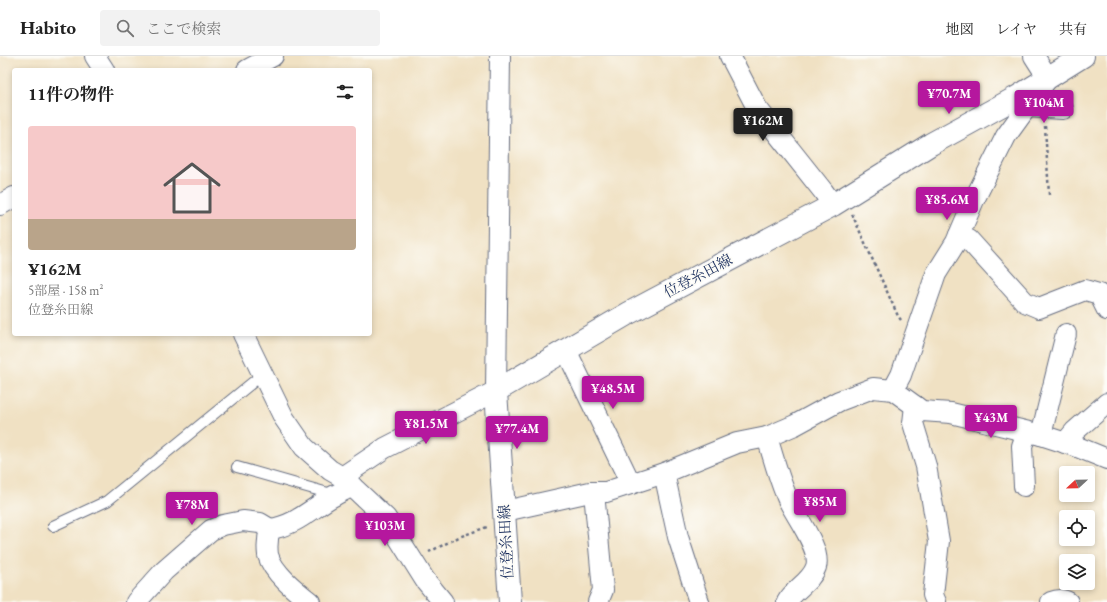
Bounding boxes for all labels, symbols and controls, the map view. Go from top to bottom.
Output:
search box [100,10,380,46]
text: Habito [20,15,76,40]
icon: search [114,17,136,39]
text: ここで検索 [146,19,221,38]
text: 地図 [946,20,974,38]
text: レイヤ [996,20,1037,38]
text: 共有 [1059,20,1087,38]
icon: filters [334,81,356,103]
pin: ¥70.7M [916,81,982,115]
text: 11件の物件 [28,83,114,105]
text: ¥70.7M [927,85,971,102]
pin: ¥104M [1016,90,1072,124]
text: ¥104M [1023,94,1065,111]
pin: ¥162M [735,108,791,142]
text: ¥162M [742,112,784,129]
icon: home [156,152,228,224]
pin: ¥85.6M [914,187,980,221]
text: ¥85.6M [925,191,969,208]
street label: 位登糸田線 [660,250,735,302]
text: ¥162M [28,258,82,280]
text: 5部屋 · 158 m² [28,282,103,299]
text: 位登糸田線 [28,301,93,318]
pin: ¥48.5M [580,376,646,410]
text: ¥48.5M [591,380,635,397]
pin: ¥43M [967,405,1015,439]
text: ¥43M [974,409,1008,426]
pin: ¥81.5M [393,411,459,445]
text: ¥81.5M [404,415,448,432]
pin: ¥77.4M [484,416,550,450]
text: ¥77.4M [495,420,539,437]
north arrow [1059,466,1095,502]
map controls [1059,466,1095,590]
pin: ¥85M [796,489,844,523]
pin: ¥78M [168,492,216,526]
text: ¥85M [803,493,837,510]
text: ¥78M [175,496,209,513]
street label: 位登糸田線 [494,504,517,580]
button: locate [1059,510,1095,546]
pin: ¥103M [357,513,413,547]
text: ¥103M [364,517,406,534]
button: layers [1059,554,1095,590]

